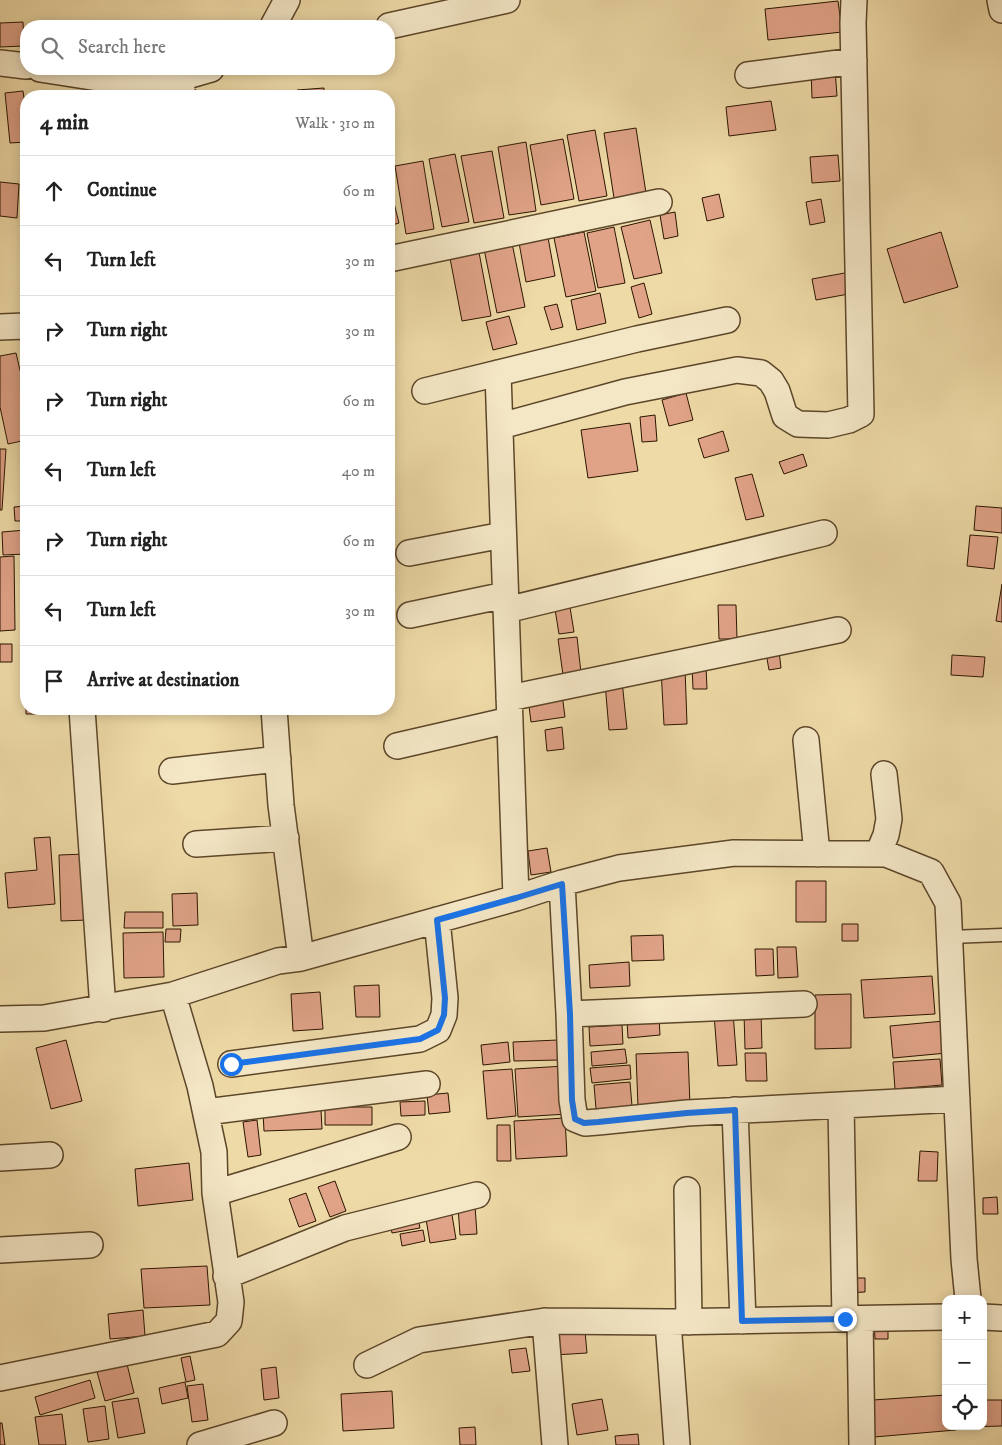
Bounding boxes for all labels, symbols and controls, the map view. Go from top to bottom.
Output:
search box [20,20,395,75]
icon: search [38,34,66,62]
text: Search here [78,36,166,59]
text: 4 min [40,110,89,136]
text: Walk · 310 m [295,113,375,133]
icon: ahead [40,177,68,205]
text: Continue [87,179,157,202]
text: 60 m [343,181,375,201]
icon: left [40,247,68,275]
text: Turn left [87,249,156,272]
text: 30 m [345,251,375,271]
icon: right [40,317,68,345]
text: Turn right [87,319,167,342]
text: 30 m [345,321,375,341]
icon: right [40,387,68,415]
text: Turn right [87,389,167,412]
text: 60 m [343,391,375,411]
icon: left [40,457,68,485]
text: Turn left [87,459,156,482]
text: 40 m [342,461,375,481]
icon: right [40,527,68,555]
text: Turn right [87,529,167,552]
text: 60 m [343,531,375,551]
icon: left [40,597,68,625]
text: Turn left [87,599,156,622]
text: 30 m [345,601,375,621]
icon: arrive [40,667,68,695]
text: Arrive at destination [87,669,239,692]
route start [220,1053,243,1076]
map controls [942,1295,987,1430]
button: + [942,1295,987,1340]
route end [834,1308,857,1331]
button: − [942,1340,987,1385]
button: locate [942,1385,987,1430]

